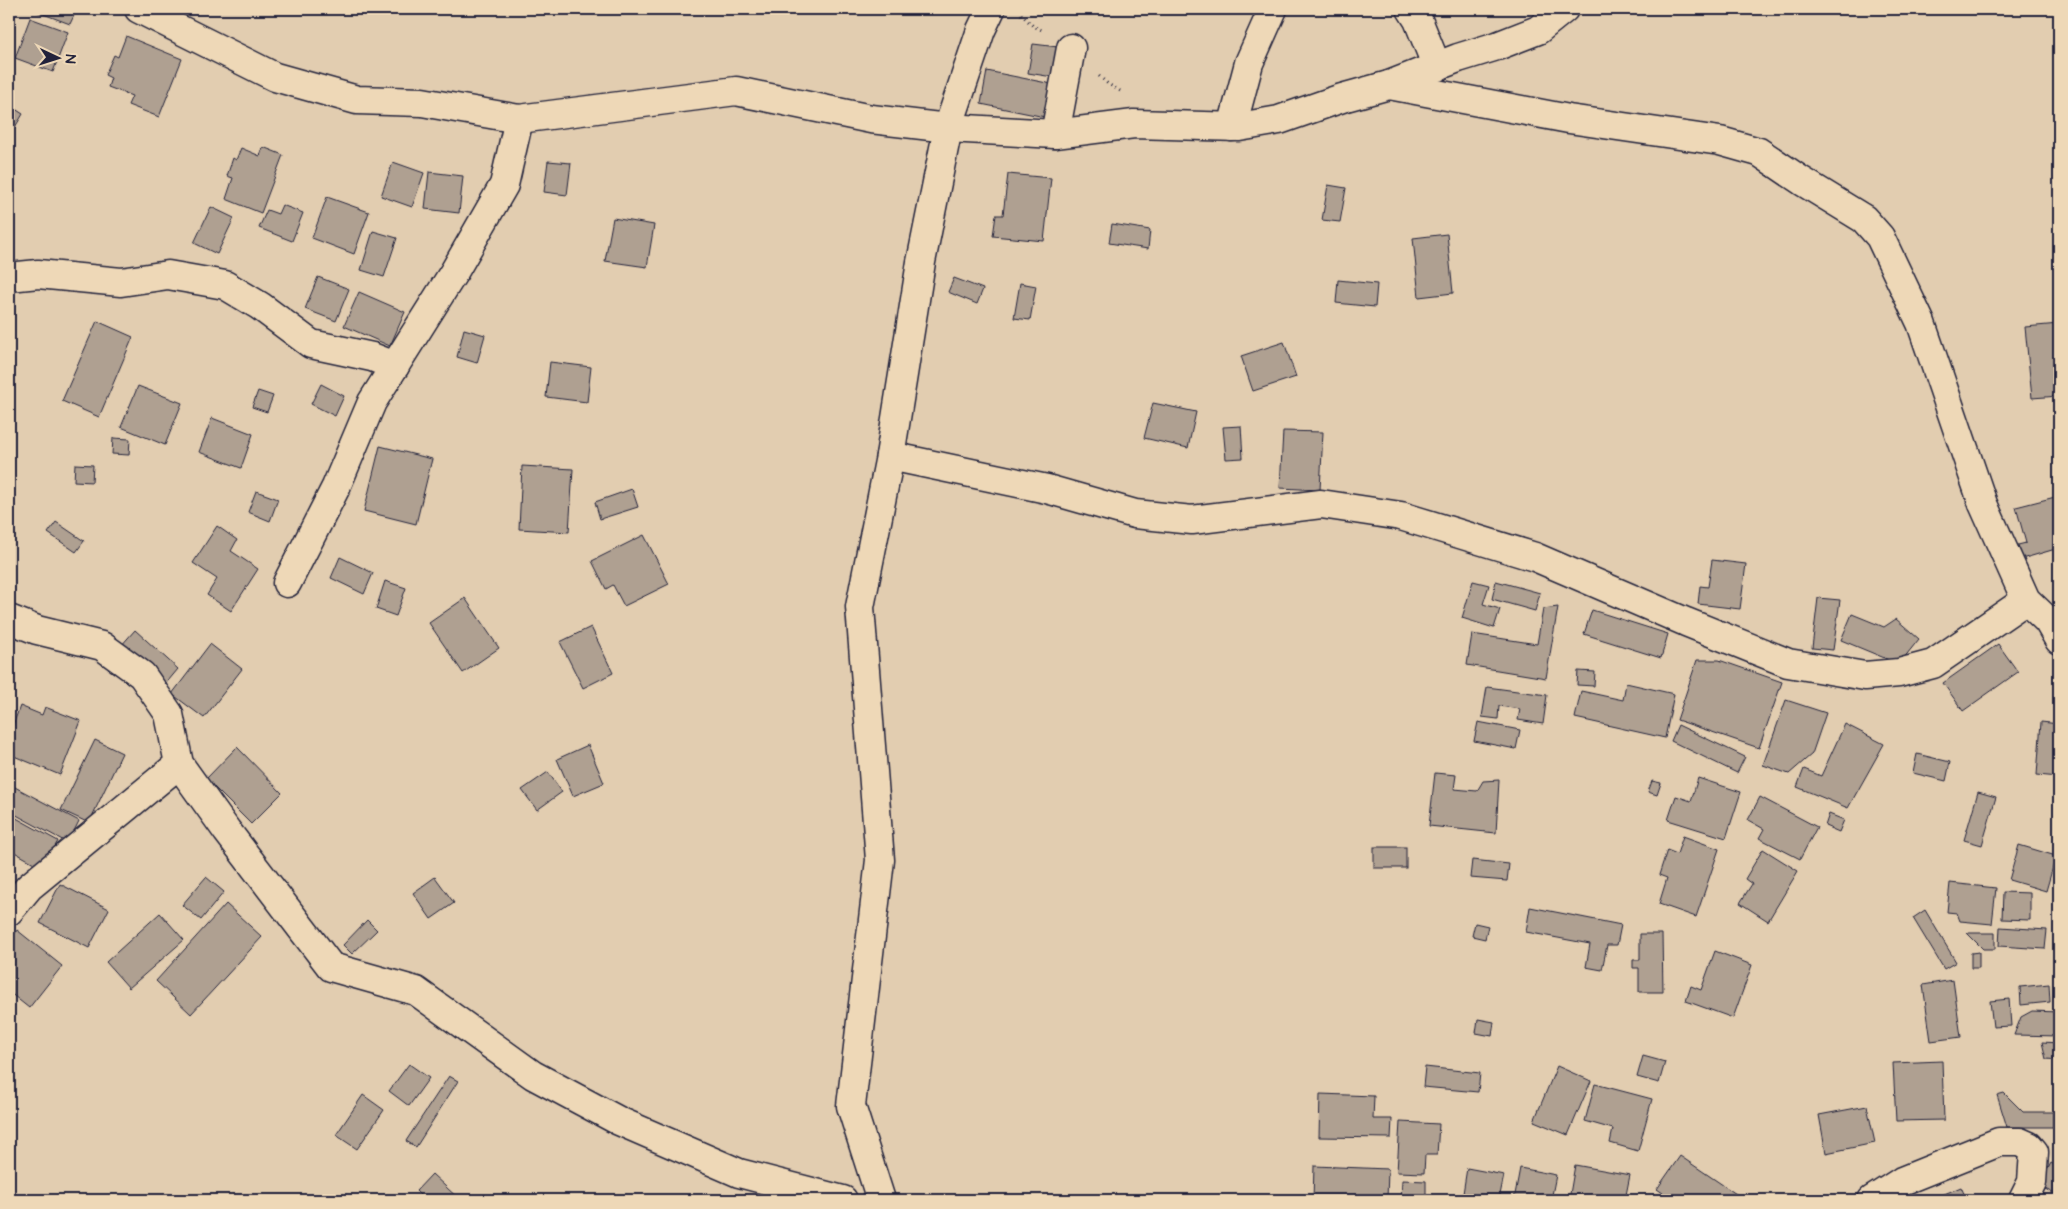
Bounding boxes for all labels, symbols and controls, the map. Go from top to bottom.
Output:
north arrow [32,32,82,82]
text: N [60,54,80,64]

